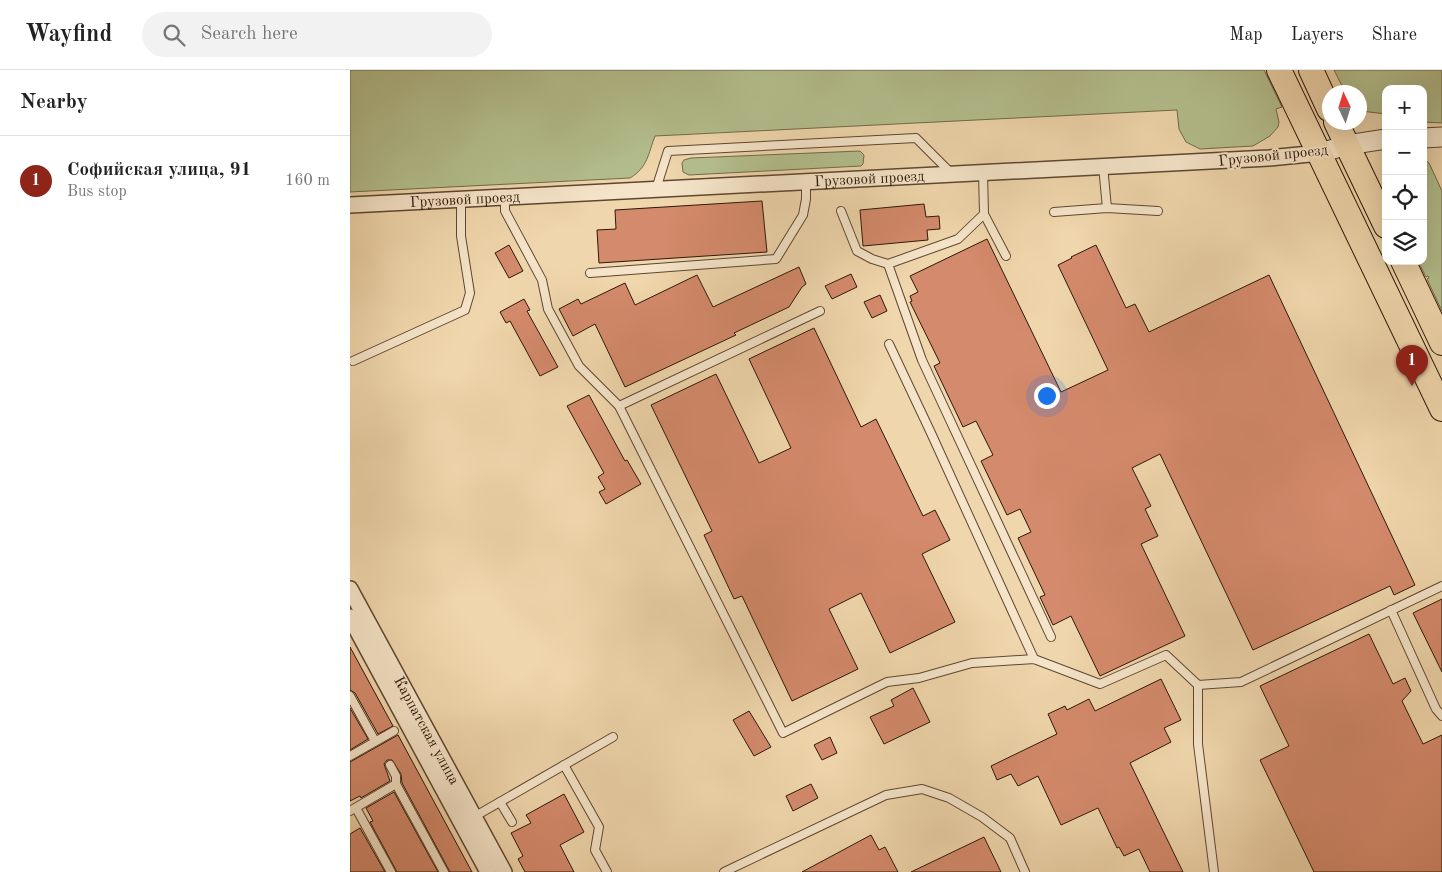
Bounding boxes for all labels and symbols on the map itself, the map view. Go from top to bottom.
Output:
north arrow [1322,85,1367,130]
street label: Грузовой проезд [1218,143,1329,170]
street label: Грузовой проезд [814,170,925,190]
street label: Грузовой проезд [409,190,521,211]
pin: 1 [1396,345,1428,386]
your location [1034,383,1060,409]
street label: Карпатская улица [390,674,461,788]

